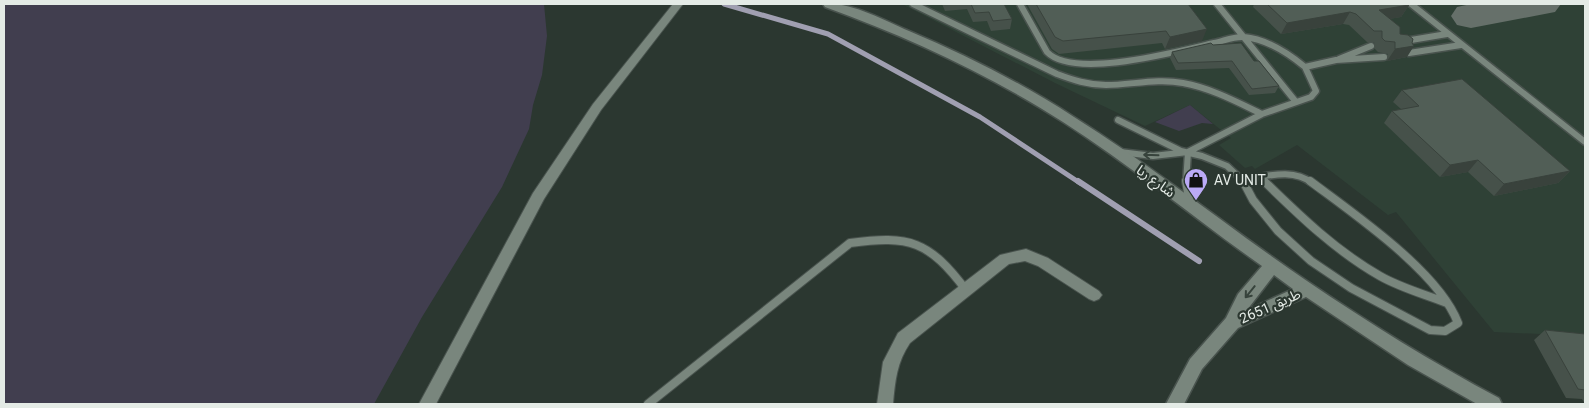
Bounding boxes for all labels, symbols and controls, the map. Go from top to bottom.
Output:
one-way arrow [1144,151,1160,160]
street label: شارع ريا [1132,162,1178,203]
shop icon: AV UNIT [1183,167,1209,201]
place label: AV UNIT [1214,172,1267,188]
street label: طريق 2651 [1237,285,1304,328]
one-way arrow [1244,285,1255,298]

